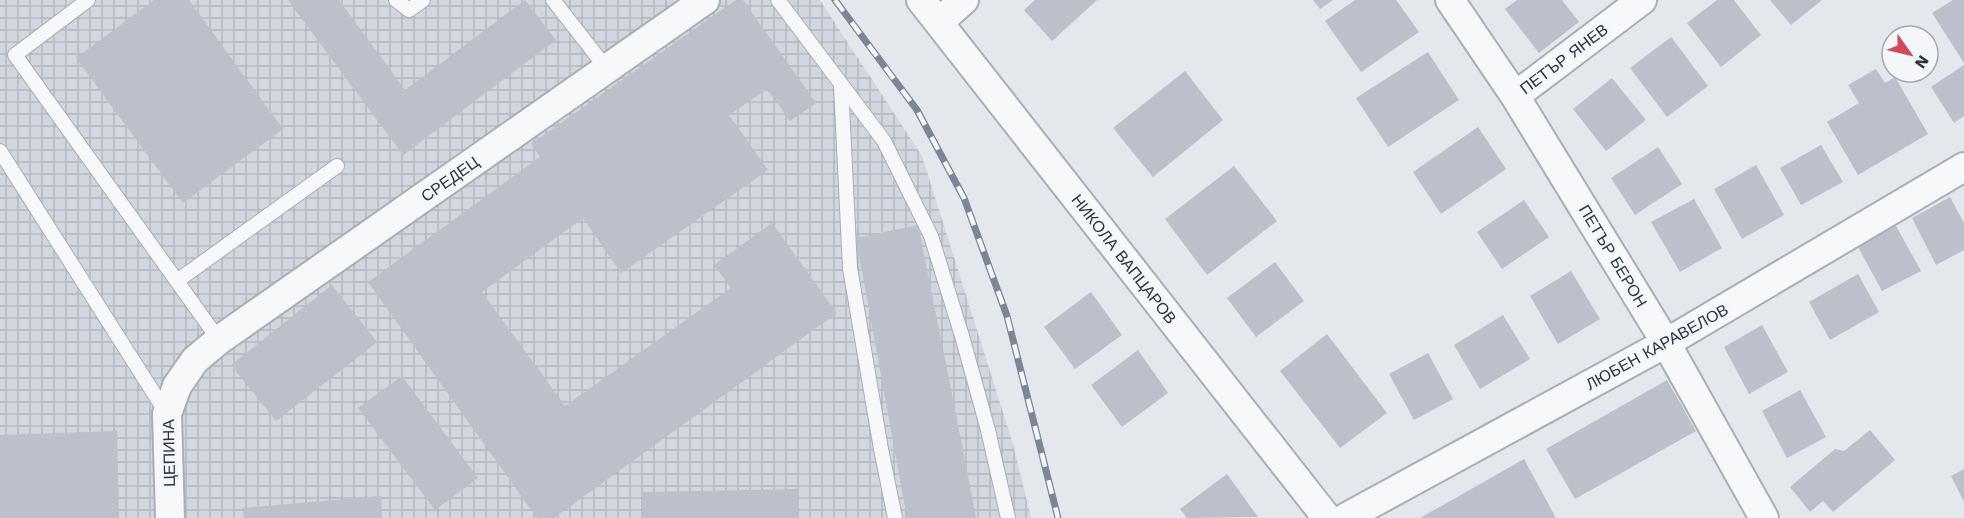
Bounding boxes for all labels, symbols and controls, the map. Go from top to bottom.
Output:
street label: ПЕТЪР ЯНЕВ [1516,20,1612,98]
north arrow [1880,24,1940,84]
text: N [1911,52,1933,72]
street label: СРЕДЕЦ [417,152,483,206]
street label: НИКОЛА ВАПЦАРОВ [1068,190,1180,328]
street label: ПЕТЪР БЕРОН [1575,201,1651,311]
street label: ЛЮБЕН КАРАВЕЛОВ [1582,300,1732,394]
street label: ЦЕПИНА [159,419,179,487]

